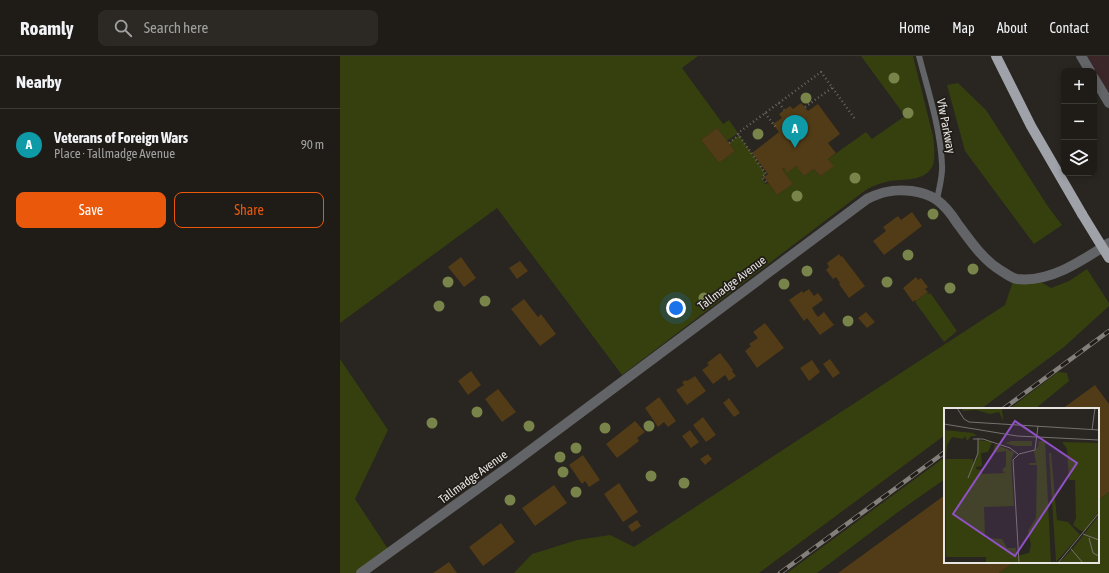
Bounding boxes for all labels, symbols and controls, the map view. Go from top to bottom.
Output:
search box [98,10,378,46]
text: Roamly [20,17,74,39]
icon: search [112,17,134,39]
text: Search here [144,19,208,36]
text: Home [899,20,930,36]
text: Map [952,20,975,36]
text: About [997,20,1028,36]
text: Contact [1050,20,1089,36]
map controls [1061,68,1097,176]
button: + [1061,68,1097,104]
text: Nearby [16,72,62,92]
street label: Vfw Parkway [934,97,958,155]
button: − [1061,104,1097,140]
pin: A [782,115,808,148]
text: Veterans of Foreign Wars [54,129,188,146]
text: A [26,137,32,152]
text: 90 m [301,137,324,152]
button: layers [1061,140,1097,176]
text: Place · Tallmadge Avenue [54,146,175,161]
button: Save [16,192,166,228]
button: Share [174,192,324,228]
street label: Tallmadge Avenue [695,253,769,313]
your location [666,298,686,318]
inset map [944,408,1099,563]
street label: Tallmadge Avenue [436,447,510,507]

